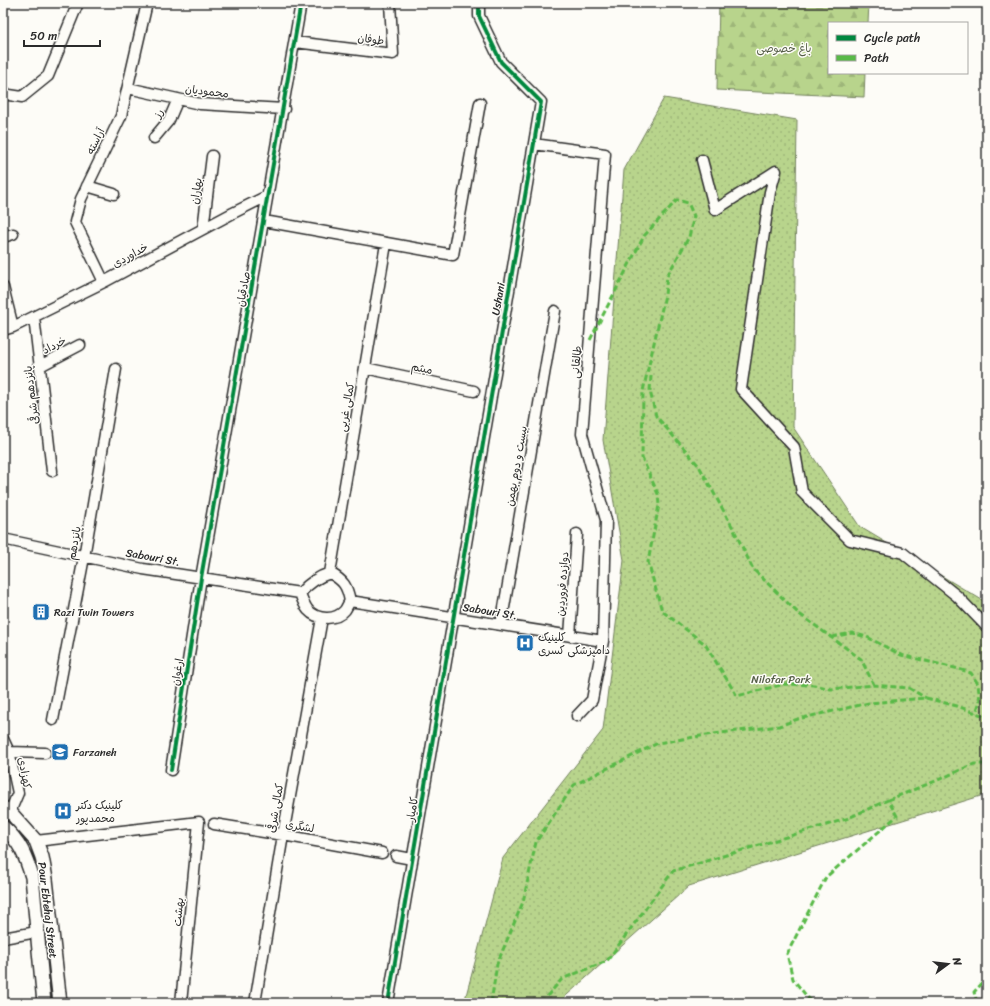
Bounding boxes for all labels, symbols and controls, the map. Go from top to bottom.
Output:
scale bar [24,22,100,48]
legend [828,22,968,74]
text: 50 m [30,25,57,47]
text: Cycle path [864,27,920,49]
street label: طوفان [357,28,385,51]
park label: باغ خصوصی [757,39,811,58]
text: Path [864,47,889,69]
street label: محمودیان [184,79,230,104]
street label: رز [148,105,169,123]
street label: آراسته [81,123,111,158]
street label: بهاران [185,177,208,206]
street label: خداوردی [109,238,152,273]
street label: صادقیان [231,270,256,308]
street label: Ushani [486,280,511,317]
street label: خرداد [39,331,70,360]
street label: طالقانی [566,345,587,379]
street label: میثم [409,357,434,380]
street label: پانزدهم شرقی [18,365,45,425]
street label: کمالی غربی [333,381,360,433]
street label: بیست و دوم بهمن [500,424,533,508]
street label: پانزدهم [62,525,87,562]
street label: Sabouri St. [124,543,182,572]
street label: دوازده فروردین [551,551,574,617]
street label: Sabouri St. [461,598,519,625]
building icon: Razi Twin Towers [31,602,51,622]
place label: Razi Twin Towers [54,603,134,622]
place label: کلینیک دامپزشکی کسری [538,628,610,660]
hospital icon: کلینیک دامپزشکی کسری [515,633,535,653]
street label: ارغوان [166,657,189,687]
park label: Nilofar Park [751,670,811,689]
school or university icon: Farzaneh [50,742,70,762]
place label: Farzaneh [73,743,117,762]
street label: کهزادی [12,756,37,791]
street label: کمالی شرقی [262,782,289,834]
street label: کامیار [401,795,424,824]
place label: کلینیک دکتر محمدپور [75,796,123,828]
hospital icon: کلینیک دکتر محمدپور [53,801,73,821]
street label: لشگری [284,815,316,838]
street label: Pour Ebtehaj Street [32,861,63,959]
street label: بهشت [168,897,189,927]
north arrow [928,944,968,984]
text: N [947,954,967,968]

